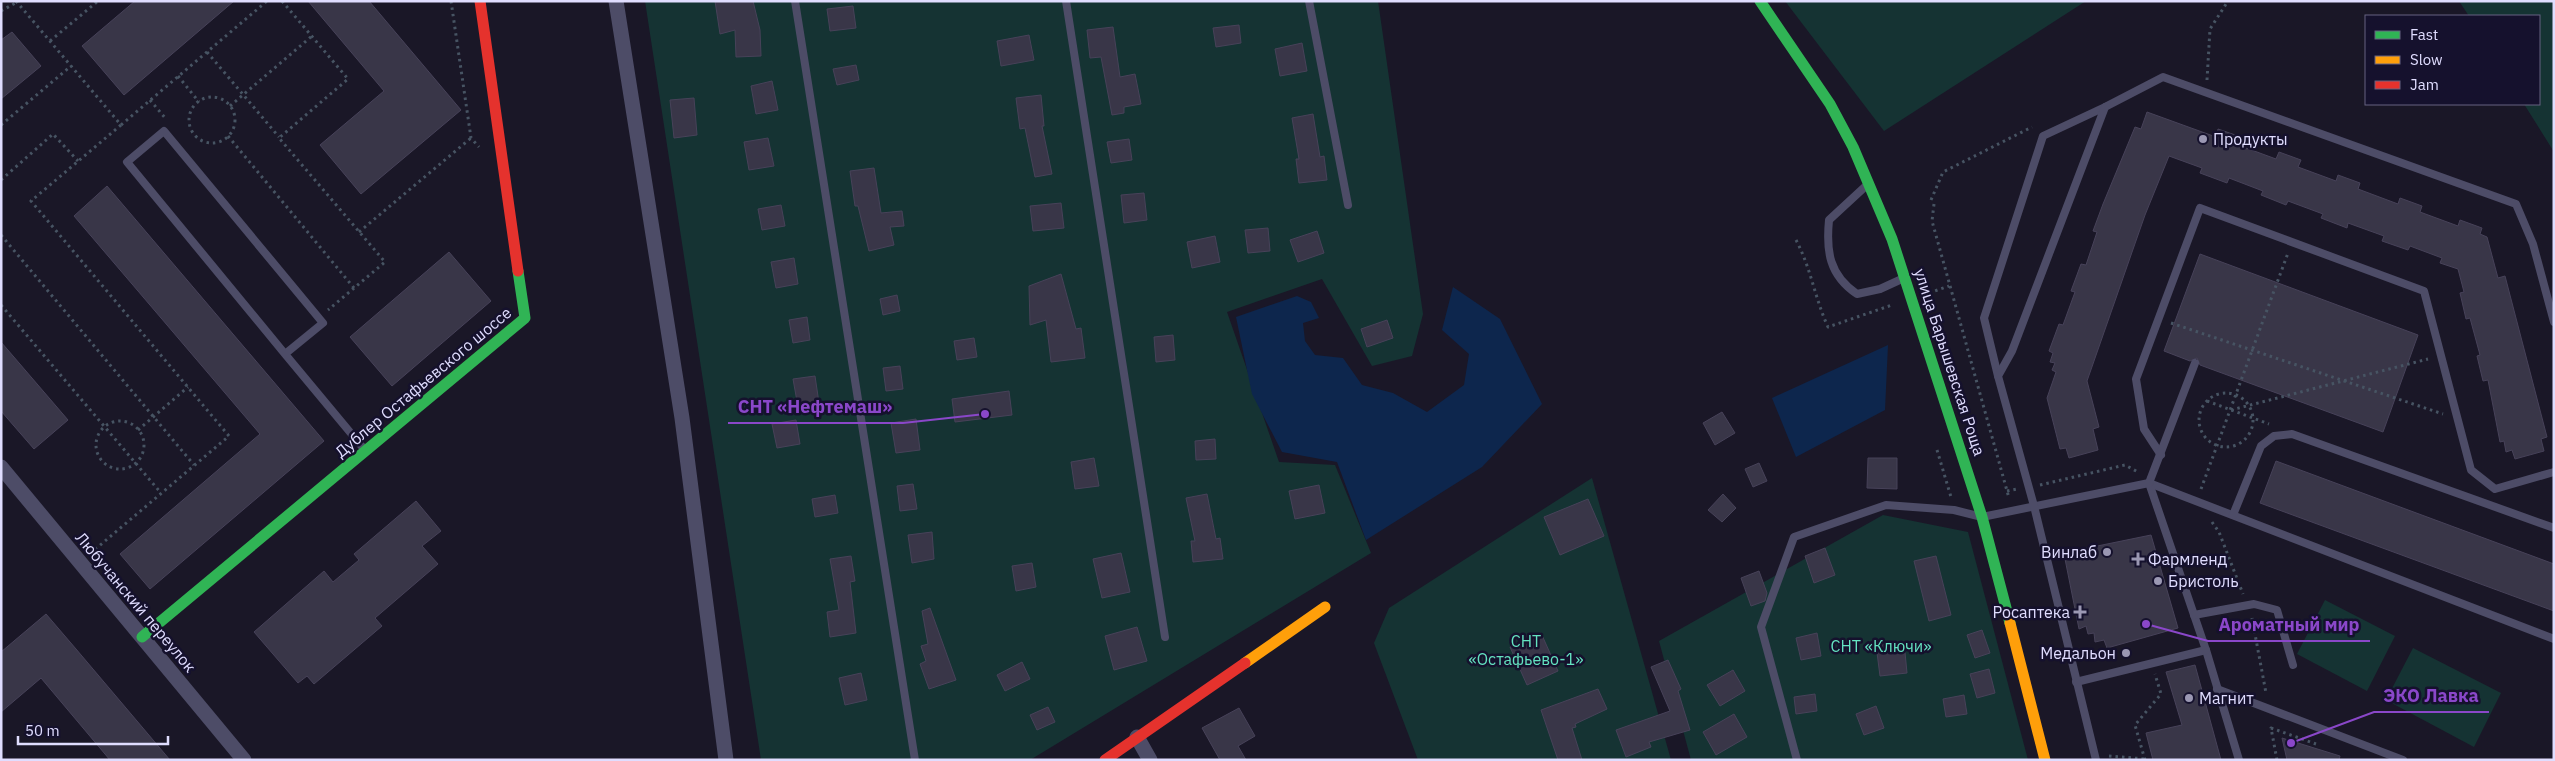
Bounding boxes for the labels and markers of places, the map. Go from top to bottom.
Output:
place label: Продукты [2213,129,2288,149]
marker: Продукты [2197,133,2209,145]
callout: СНТ «Нефтемаш» [728,390,903,423]
place label: Винлаб [2041,542,2097,562]
marker: Винлаб [2101,546,2113,558]
place label: Фармленд [2148,549,2228,569]
marker: Фармленд [2132,553,2144,565]
place label: Бристоль [2168,571,2239,591]
marker: Бристоль [2152,575,2164,587]
place label: Росаптека [1993,602,2070,622]
marker: Росаптека [2074,606,2086,618]
callout: Ароматный мир [2208,608,2370,641]
place label: Медальон [2040,643,2116,663]
marker: Медальон [2120,647,2132,659]
callout: ЭКО Лавка [2374,679,2489,712]
place label: Магнит [2199,688,2254,708]
marker: Магнит [2183,692,2195,704]

